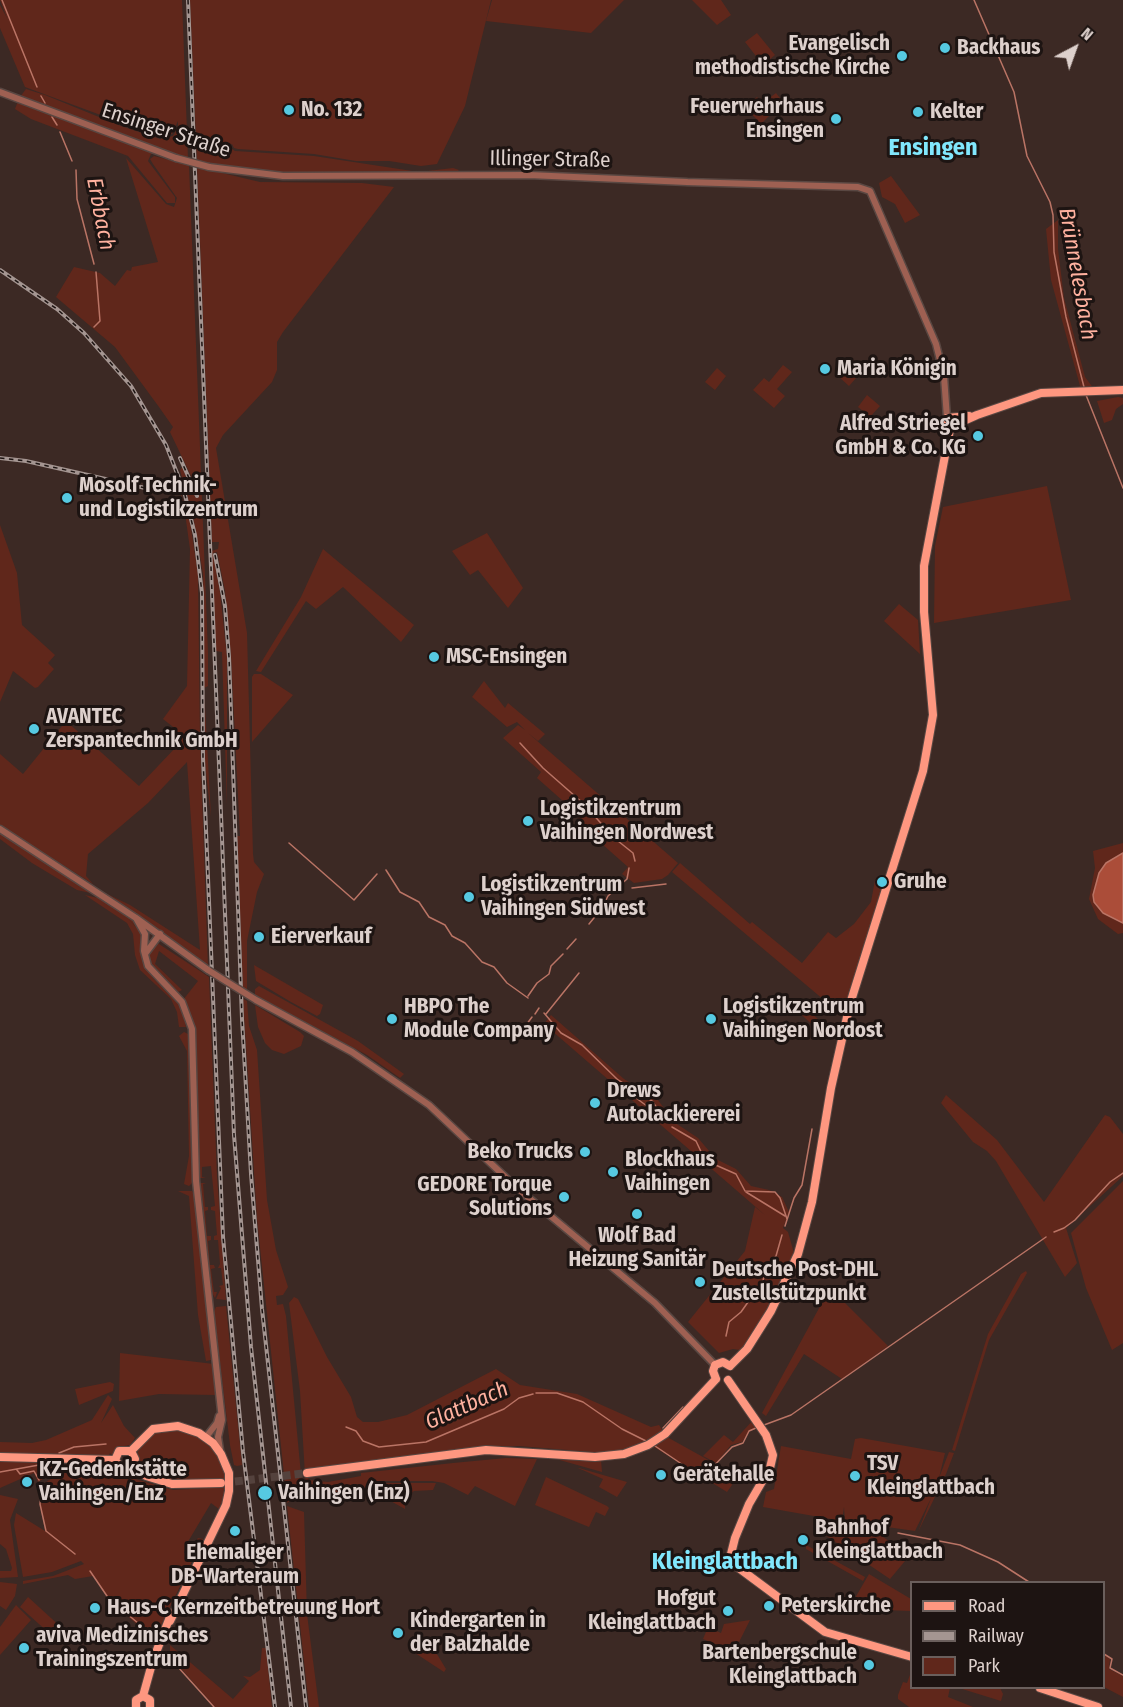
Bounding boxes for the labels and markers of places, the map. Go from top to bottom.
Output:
place label: Evangelisch methodistische Kirche [695,31,890,81]
place label: Backhaus [957,35,1041,61]
marker: Backhaus [938,41,952,55]
marker: Evangelisch methodistische Kirche [895,49,909,63]
place label: Feuerwehrhaus Ensingen [690,94,824,144]
place label: No. 132 [301,97,362,123]
place label: Kelter [930,99,984,125]
marker: No. 132 [282,103,296,117]
marker: Kelter [911,105,925,119]
marker: Feuerwehrhaus Ensingen [829,112,843,126]
place label: Maria Königin [837,356,957,382]
marker: Maria Königin [818,362,832,376]
place label: Alfred Striegel GmbH & Co. KG [835,411,966,461]
marker: Alfred Striegel GmbH & Co. KG [971,429,985,443]
place label: Mosolf Technik- und Logistikzentrum [79,473,258,523]
marker: Mosolf Technik- und Logistikzentrum [60,491,74,505]
place label: MSC-Ensingen [446,644,567,670]
marker: MSC-Ensingen [427,650,441,664]
place label: AVANTEC Zerspantechnik GmbH [46,704,238,754]
marker: AVANTEC Zerspantechnik GmbH [27,722,41,736]
place label: Logistikzentrum Vaihingen Nordwest [540,796,714,846]
marker: Logistikzentrum Vaihingen Nordwest [521,814,535,828]
place label: Gruhe [894,869,947,895]
place label: Logistikzentrum Vaihingen Südwest [481,872,645,922]
marker: Gruhe [875,875,889,889]
marker: Logistikzentrum Vaihingen Südwest [462,890,476,904]
place label: Eierverkauf [271,924,371,950]
marker: Eierverkauf [252,930,266,944]
place label: HBPO The Module Company [404,994,554,1044]
place label: Logistikzentrum Vaihingen Nordost [723,994,883,1044]
marker: HBPO The Module Company [385,1012,399,1026]
marker: Logistikzentrum Vaihingen Nordost [704,1012,718,1026]
place label: Drews Autolackiererei [607,1078,740,1128]
marker: Drews Autolackiererei [588,1096,602,1110]
place label: Beko Trucks [467,1139,573,1165]
marker: Beko Trucks [578,1145,592,1159]
place label: Blockhaus Vaihingen [625,1147,715,1197]
marker: Blockhaus Vaihingen [606,1165,620,1179]
place label: GEDORE Torque Solutions [417,1172,552,1222]
marker: GEDORE Torque Solutions [557,1190,571,1204]
marker: Wolf Bad Heizung Sanitär [630,1207,644,1221]
place label: Wolf Bad Heizung Sanitär [568,1223,706,1273]
place label: Deutsche Post-DHL Zustellstützpunkt [712,1257,878,1307]
marker: Deutsche Post-DHL Zustellstützpunkt [693,1275,707,1289]
place label: TSV Kleinglattbach [867,1451,995,1501]
place label: KZ-Gedenkstätte Vaihingen/Enz [39,1457,187,1507]
place label: Gerätehalle [673,1462,774,1488]
marker: Gerätehalle [654,1468,668,1482]
marker: TSV Kleinglattbach [848,1469,862,1483]
marker: KZ-Gedenkstätte Vaihingen/Enz [20,1475,34,1489]
place label: Vaihingen (Enz) [278,1480,410,1506]
marker: Vaihingen (Enz) [256,1484,274,1502]
place label: Bahnhof Kleinglattbach [815,1515,943,1565]
marker: Ehemaliger DB-Warteraum [228,1524,242,1538]
marker: Bahnhof Kleinglattbach [796,1533,810,1547]
place label: Ehemaliger DB-Warteraum [171,1540,299,1590]
place label: Hofgut Kleinglattbach [588,1586,716,1636]
place label: Peterskirche [781,1593,891,1619]
place label: Haus-C Kernzeitbetreuung Hort [107,1595,380,1621]
marker: Peterskirche [762,1599,776,1613]
marker: Haus-C Kernzeitbetreuung Hort [88,1601,102,1615]
marker: Hofgut Kleinglattbach [721,1604,735,1618]
place label: Kindergarten in der Balzhalde [410,1608,546,1658]
place label: aviva Medizinisches Trainingszentrum [36,1623,208,1673]
marker: Kindergarten in der Balzhalde [391,1626,405,1640]
place label: Bartenbergschule Kleinglattbach [702,1640,857,1690]
marker: aviva Medizinisches Trainingszentrum [17,1641,31,1655]
marker: Bartenbergschule Kleinglattbach [862,1658,876,1672]

